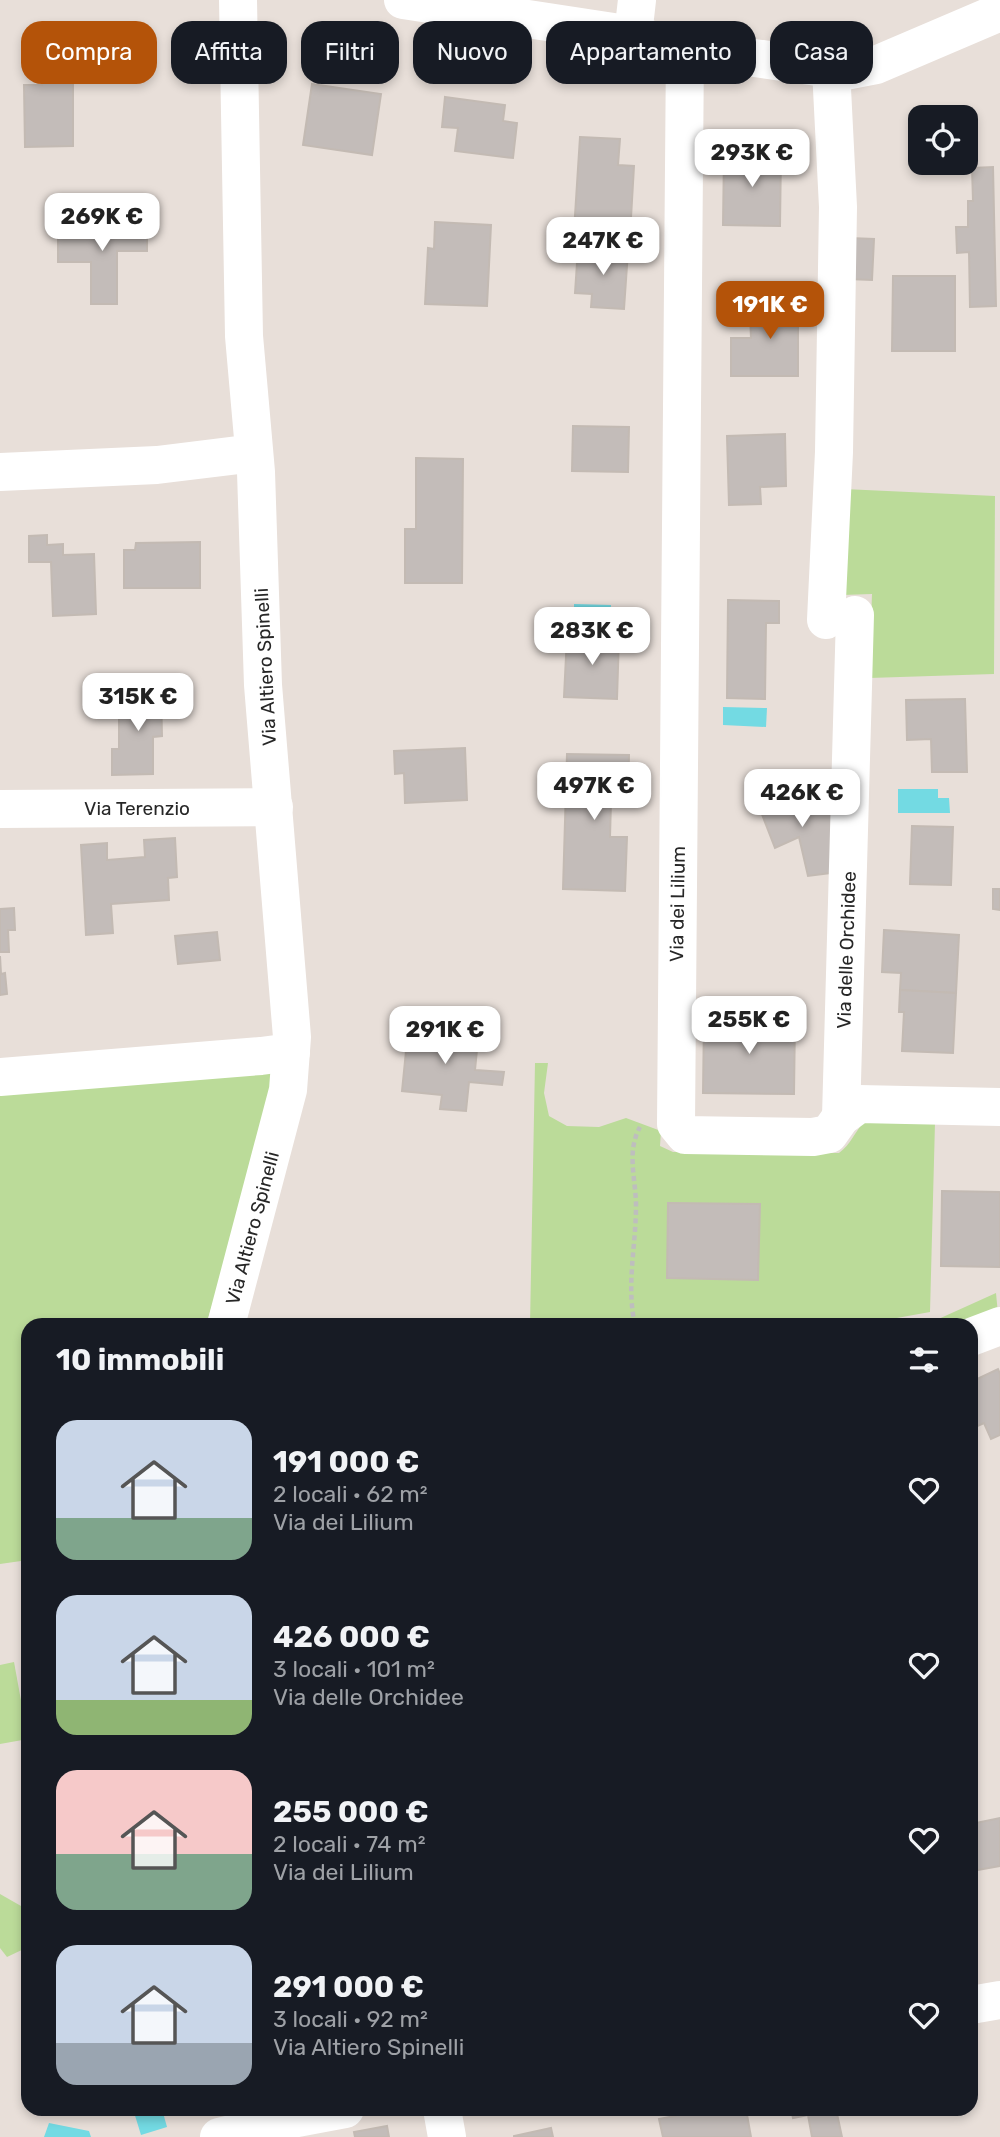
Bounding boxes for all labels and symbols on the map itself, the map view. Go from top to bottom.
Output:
pin: 293K € [695,130,809,189]
pin: 269K € [45,194,159,253]
pin: 247K € [546,218,660,277]
pin: 191K € [713,282,827,341]
street label: Via Altiero Spinelli [250,587,281,746]
pin: 283K € [535,608,649,667]
pin: 315K € [81,674,195,733]
pin: 497K € [537,762,651,822]
pin: 426K € [745,770,859,829]
street label: Via Terenzio [84,797,190,820]
street label: Via dei Lilium [665,846,690,962]
street label: Via delle Orchidee [832,871,861,1029]
pin: 255K € [692,996,806,1056]
pin: 291K € [388,1006,502,1066]
street label: Via Altiero Spinelli [221,1149,284,1307]

